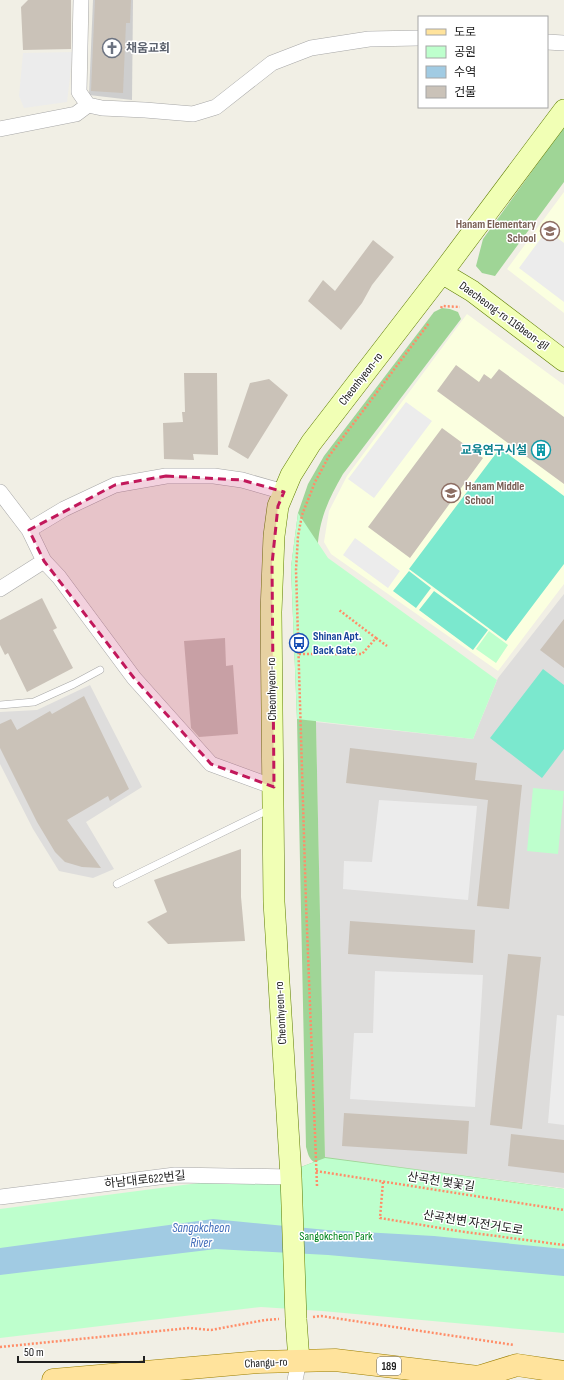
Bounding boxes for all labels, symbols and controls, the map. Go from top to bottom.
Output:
legend [418,16,548,108]
text: 도로 [454,25,476,40]
church icon: 채움교회 [101,37,123,59]
place label: 채움교회 [126,41,170,56]
text: 공원 [454,45,476,60]
text: 수역 [454,65,476,80]
text: 건물 [454,85,476,100]
place label: Hanam Elementary School [456,217,536,246]
school or university icon: Hanam Elementary School [539,220,561,242]
street label: Daecheong-ro 116beon-gil [456,278,552,354]
street label: Cheonhyeon-ro [336,349,386,408]
building icon: 교육연구시설 [530,439,552,461]
place label: 교육연구시설 [461,443,527,458]
place label: Hanam Middle School [465,479,524,508]
school or university icon: Hanam Middle School [440,482,462,504]
place label: Shinan Apt. Back Gate [313,629,362,658]
bus stop icon: Shinan Apt. Back Gate [288,632,310,654]
street label: Cheonhyeon-ro [264,657,280,721]
street label: Cheonhyeon-ro [272,981,290,1045]
street label: 하남대로622번길 [104,1168,186,1192]
street label: 산곡천 벚꽃길 [406,1169,476,1195]
street label: 산곡천변 자전거도로 [422,1208,524,1238]
water label: Sangokcheon River [172,1220,230,1251]
park label: Sangokcheon Park [299,1229,373,1244]
scale bar [18,1338,144,1364]
text: 50 m [24,1345,44,1360]
street label: Changu-ro [244,1354,288,1372]
road number: 189 [377,1357,401,1375]

